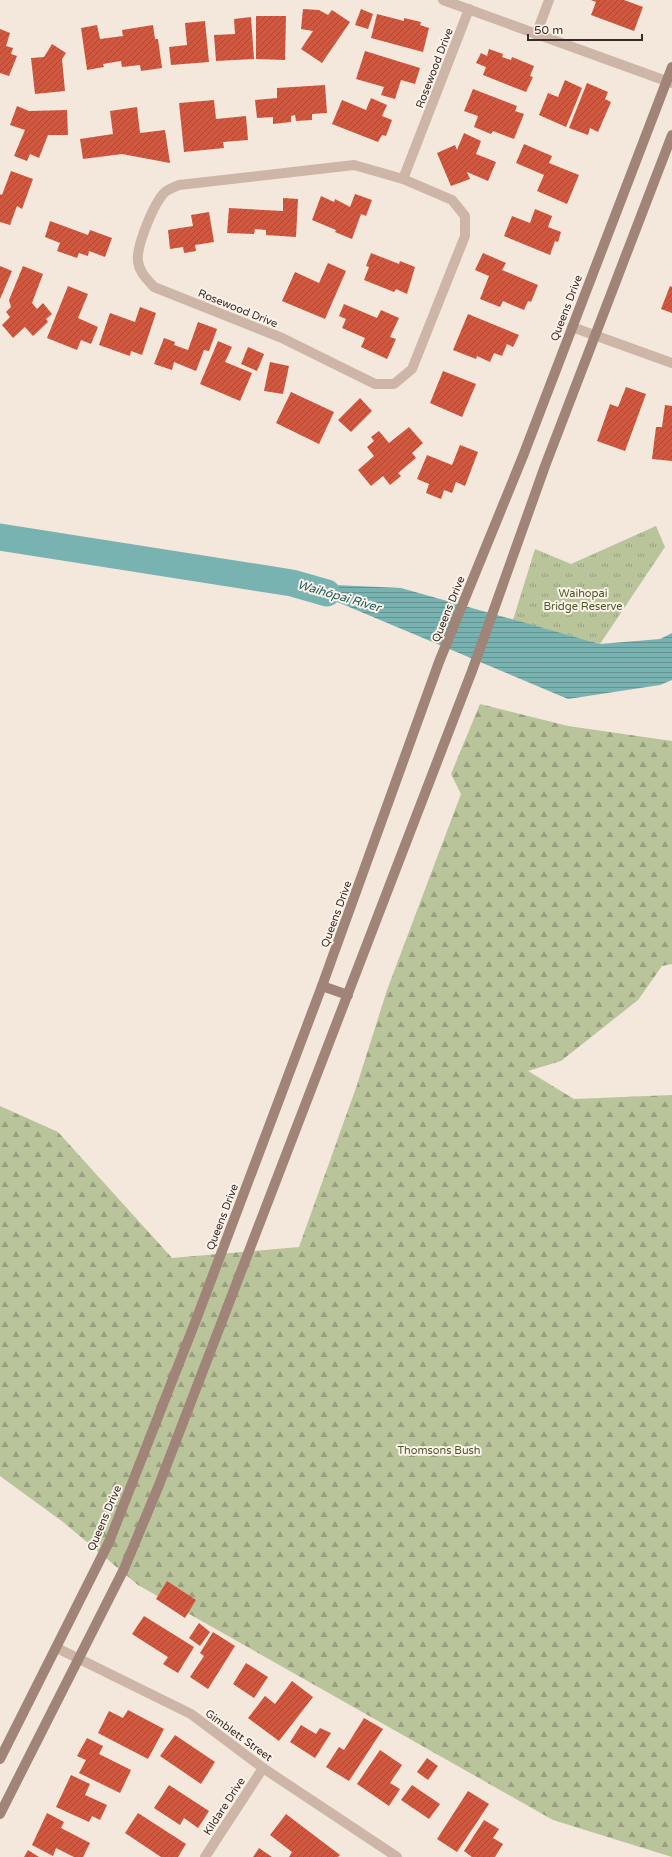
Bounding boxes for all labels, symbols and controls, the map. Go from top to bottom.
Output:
scale bar [528,16,642,42]
text: 50 m [534,23,563,37]
street label: Rosewood Drive [413,26,456,110]
street label: Queens Drive [548,273,585,343]
street label: Rosewood Drive [196,287,280,330]
street label: Queens Drive [429,574,468,644]
water label: Waihōpai River [296,577,383,615]
park label: Waihopai Bridge Reserve [543,587,623,613]
street label: Queens Drive [318,879,355,949]
street label: Queens Drive [204,1182,241,1252]
park label: Thomsons Bush [397,1444,481,1457]
street label: Queens Drive [85,1483,124,1553]
street label: Gimblett Street [203,1707,275,1764]
street label: Kildare Drive [201,1775,248,1838]

